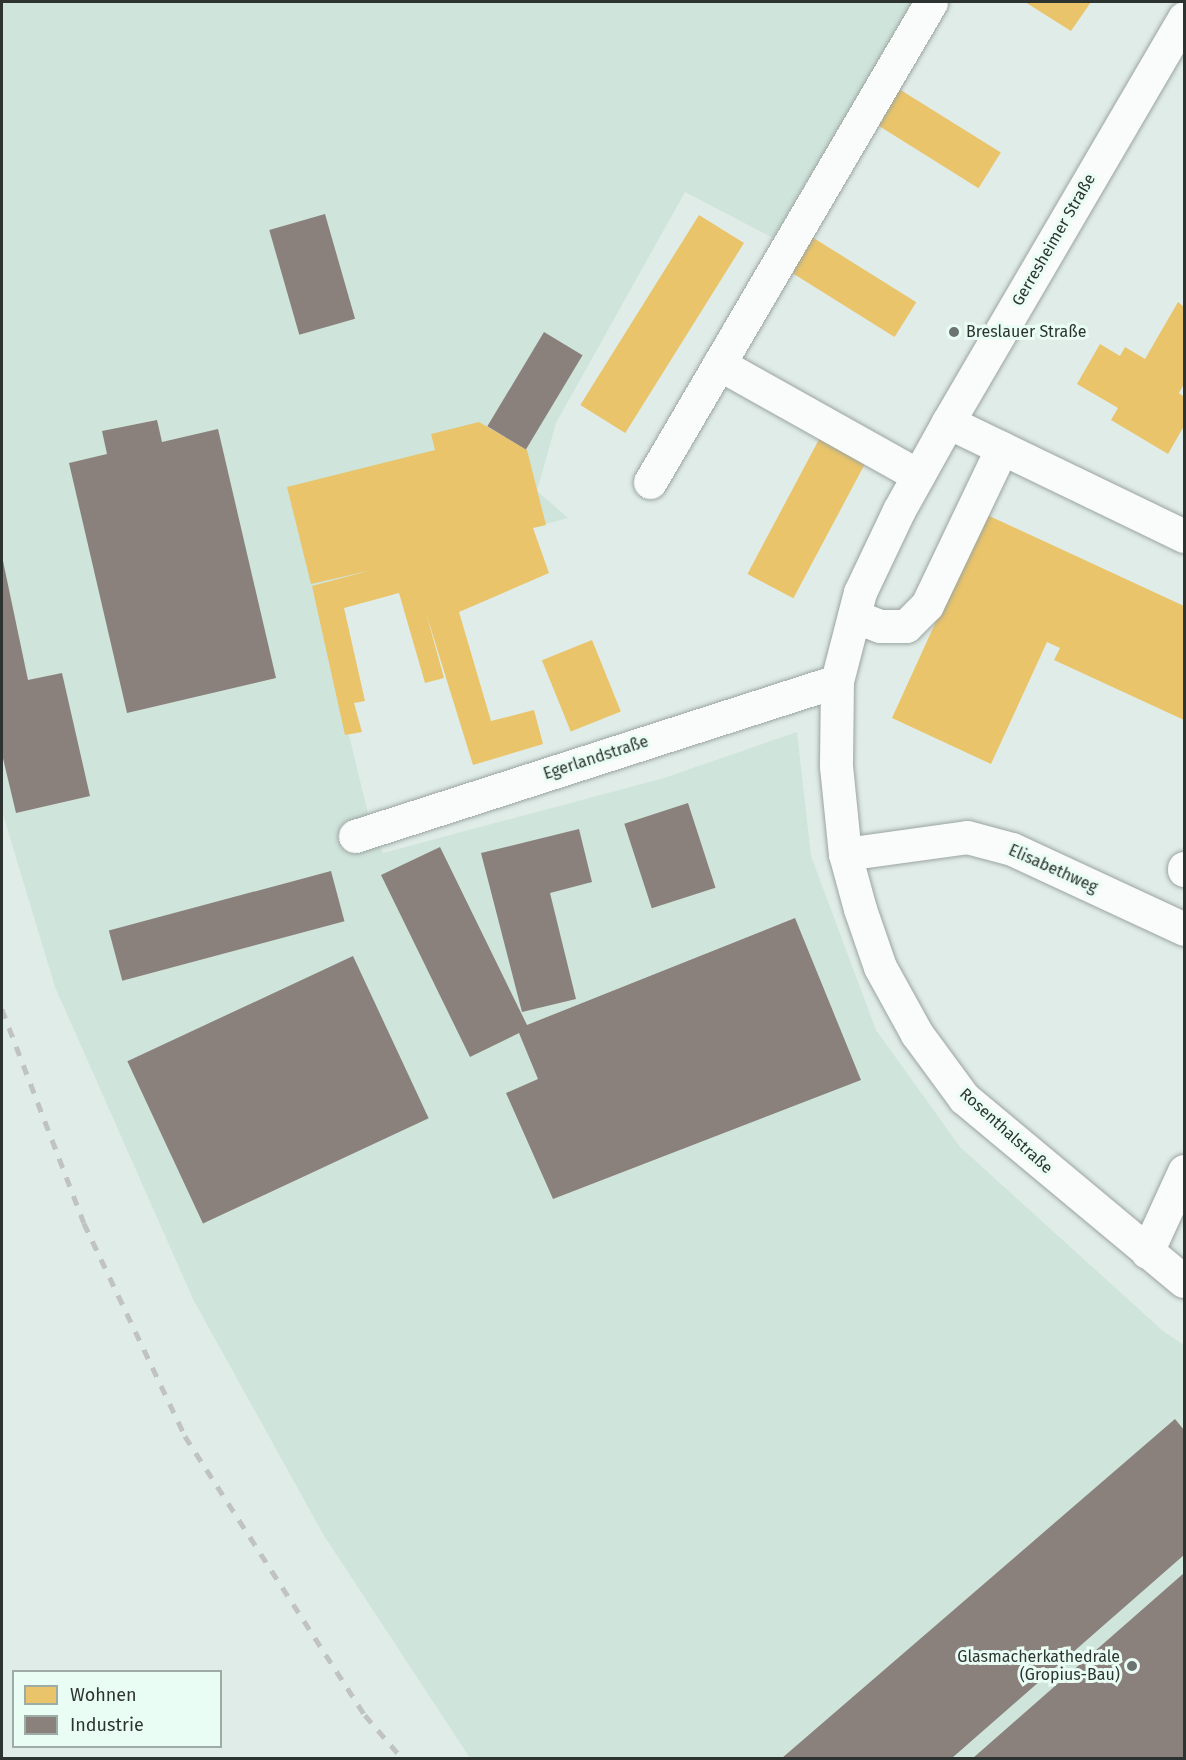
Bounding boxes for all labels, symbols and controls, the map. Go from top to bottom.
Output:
street label: Gerresheimer Straße [1008,171,1100,309]
place label: Breslauer Straße [966,322,1086,342]
marker: Breslauer Straße [947,325,961,339]
street label: Egerlandstraße [541,732,651,784]
street label: Elisabethweg [1005,841,1101,897]
street label: Rosenthalstraße [956,1084,1056,1178]
place label: Glasmacherkathedrale (Gropius-Bau) [957,1647,1120,1685]
marker: Glasmacherkathedrale (Gropius-Bau) [1125,1659,1139,1673]
legend [12,1670,222,1748]
text: Wohnen [70,1684,137,1706]
text: Industrie [70,1714,144,1736]

